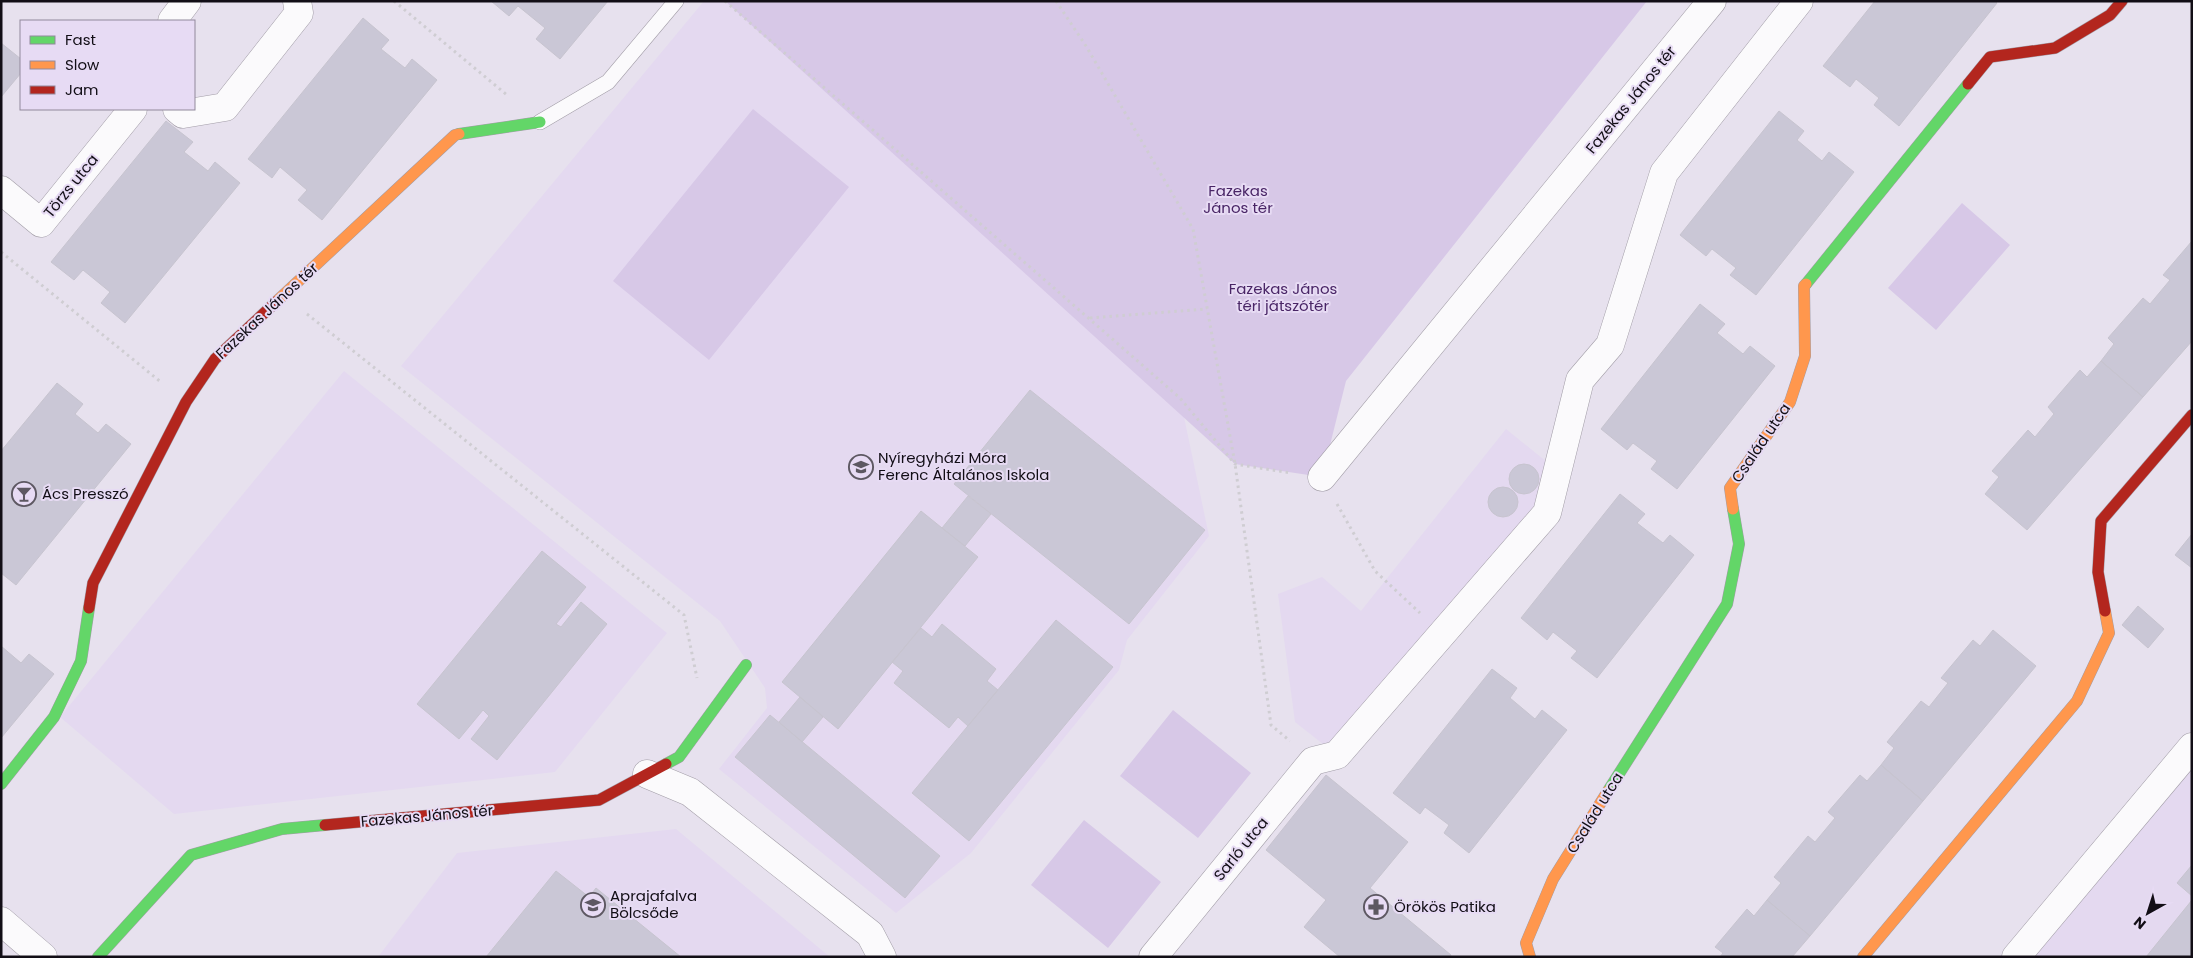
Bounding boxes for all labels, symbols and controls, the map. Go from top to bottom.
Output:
legend [20,20,195,110]
text: Fast [65,29,96,50]
street label: Fazekas János tér [1581,41,1681,158]
text: Slow [65,54,100,75]
text: Jam [65,79,99,100]
street label: Törzs utca [38,149,103,222]
park label: Fazekas János tér [1203,180,1273,218]
street label: Fazekas János tér [211,257,323,364]
park label: Fazekas János téri játszótér [1229,278,1337,316]
street label: Család utca [1726,399,1795,487]
place label: Nyíregyházi Móra Ferenc Általános Iskola [878,447,1049,485]
school or university icon: Nyíregyházi Móra Ferenc Általános Iskola [848,454,874,480]
bar icon: Ács Presszó [11,481,37,507]
place label: Ács Presszó [42,483,129,504]
street label: Család utca [1561,768,1628,857]
street label: Fazekas János tér [360,799,495,832]
street label: Sarló utca [1208,812,1273,885]
place label: Aprajafalva Bölcsőde [610,885,697,923]
north arrow [2123,888,2173,938]
school or university icon: Aprajafalva Bölcsőde [580,892,606,918]
pharmacy icon: Örökös Patika [1363,894,1389,920]
place label: Örökös Patika [1394,896,1496,917]
text: N [2129,912,2150,934]

